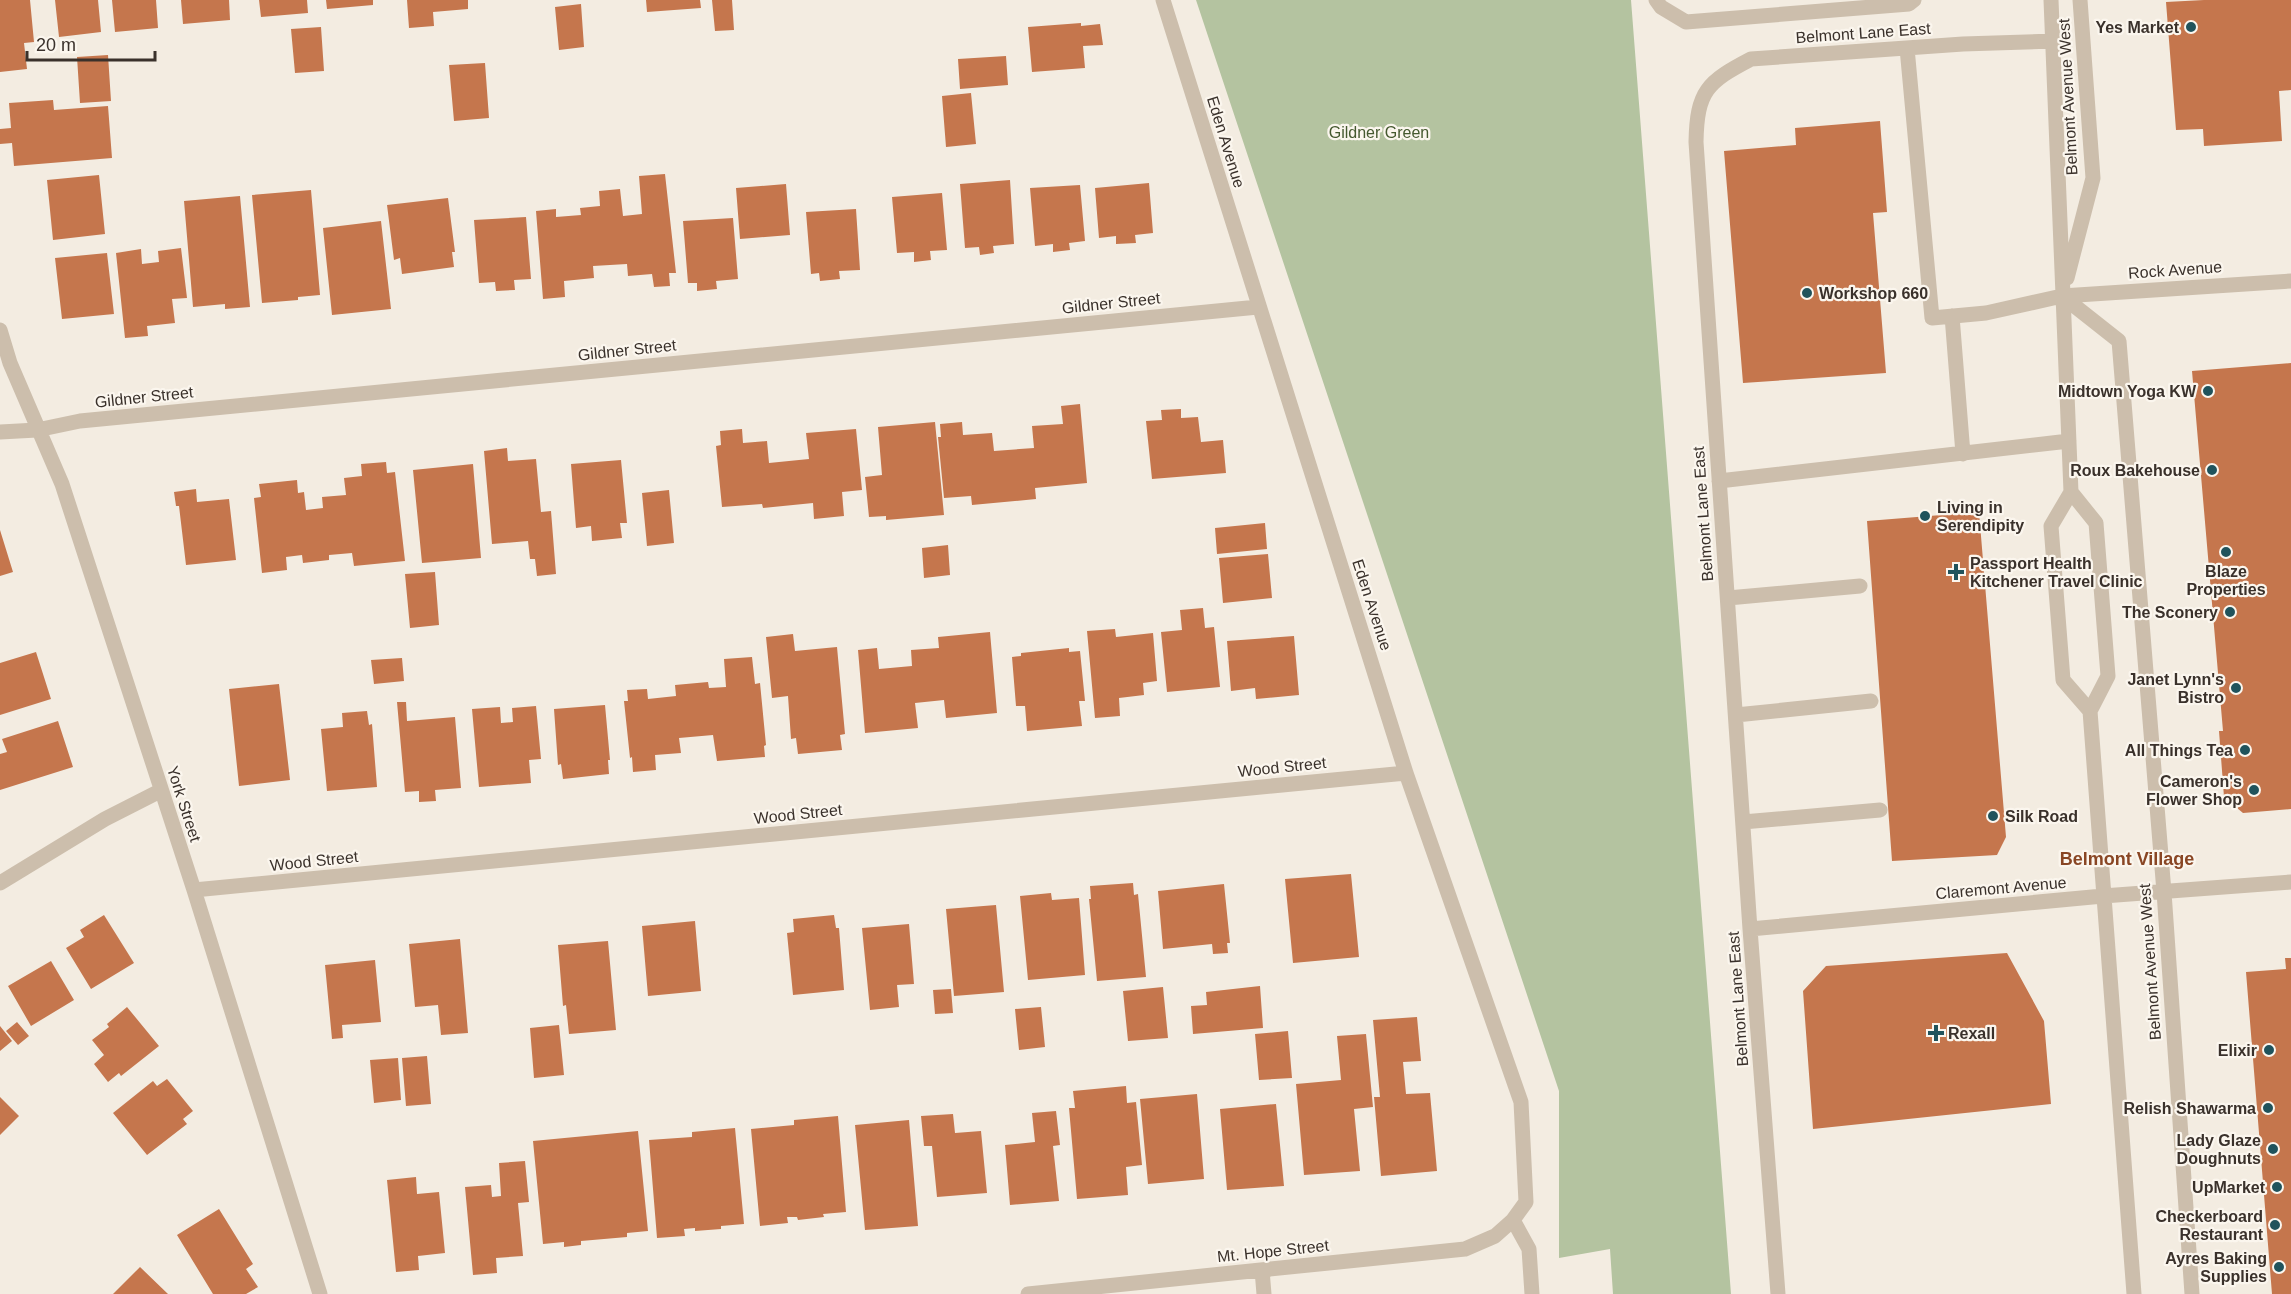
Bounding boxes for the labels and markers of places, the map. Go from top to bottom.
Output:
place label: Yes Market [2095,19,2180,36]
marker: Yes Market [2184,20,2198,34]
place label: Workshop 660 [1819,285,1928,302]
marker: Workshop 660 [1800,286,1814,300]
place label: Midtown Yoga KW [2058,383,2197,400]
marker: Midtown Yoga KW [2201,384,2215,398]
place label: Roux Bakehouse [2070,462,2200,479]
marker: Roux Bakehouse [2205,463,2219,477]
place label: Living in Serendipity [1937,499,2024,534]
marker: Living in Serendipity [1918,509,1932,523]
marker: Blaze Properties [2219,545,2233,559]
place label: Passport Health Kitchener Travel Clinic [1970,555,2143,590]
marker: Passport Health Kitchener Travel Clinic [1947,563,1965,581]
place label: Blaze Properties [2186,563,2266,598]
place label: The Sconery [2122,604,2218,621]
marker: The Sconery [2223,605,2237,619]
place label: Janet Lynn's Bistro [2127,671,2224,706]
marker: Janet Lynn's Bistro [2229,681,2243,695]
place label: All Things Tea [2125,742,2233,759]
marker: All Things Tea [2238,743,2252,757]
place label: Cameron's Flower Shop [2146,773,2242,808]
marker: Cameron's Flower Shop [2247,783,2261,797]
place label: Silk Road [2005,808,2078,825]
marker: Silk Road [1986,809,2000,823]
place label: Rexall [1948,1025,1995,1042]
marker: Rexall [1929,1026,1943,1040]
place label: Elixir [2218,1042,2257,1059]
marker: Elixir [2262,1043,2276,1057]
place label: Relish Shawarma [2124,1100,2256,1117]
marker: Relish Shawarma [2261,1101,2275,1115]
place label: Lady Glaze Doughnuts [2177,1132,2261,1167]
marker: Lady Glaze Doughnuts [2266,1142,2280,1156]
place label: UpMarket [2192,1179,2266,1196]
marker: UpMarket [2270,1180,2284,1194]
place label: Checkerboard Restaurant [2155,1208,2264,1243]
marker: Checkerboard Restaurant [2268,1218,2282,1232]
place label: Ayres Baking Supplies [2165,1250,2267,1285]
marker: Ayres Baking Supplies [2272,1260,2286,1274]

